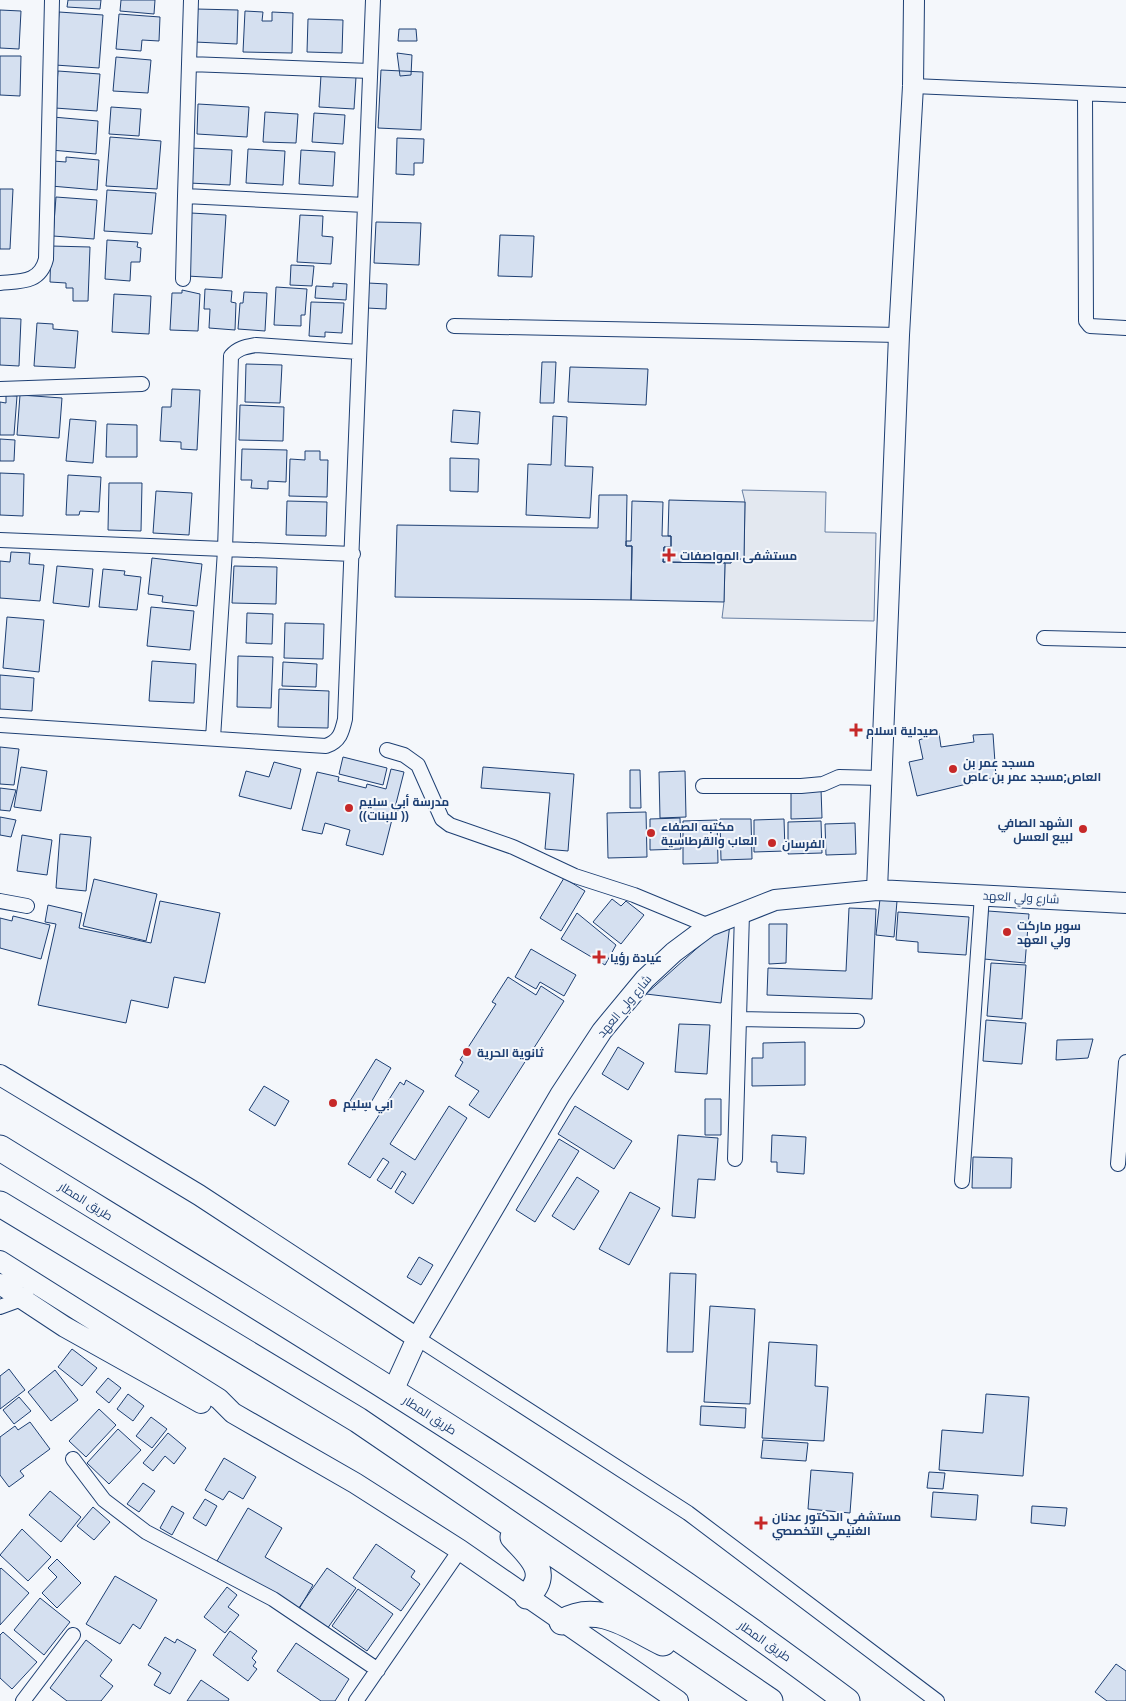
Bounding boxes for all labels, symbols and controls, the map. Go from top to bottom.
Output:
place label: مستشفى المواصفات [680,547,797,564]
marker: مستشفى المواصفات [662,548,676,562]
place label: صيدلية اسلام [866,722,938,739]
marker: صيدلية اسلام [850,724,862,736]
place label: مسجد عمر بن العاص;مسجد عمر بن عاص [963,754,1101,785]
marker: مسجد عمر بن العاص;مسجد عمر بن عاص [947,763,959,775]
place label: مدرسة أبي سليم ((للبنات )) [359,793,449,824]
marker: مدرسة أبي سليم ((للبنات )) [343,802,355,814]
place label: الشهد الصافي لبيع العسل [998,814,1073,846]
place label: مكتبه الصفاء العاب والقرطاسية [661,818,758,849]
marker: الشهد الصافي لبيع العسل [1077,823,1089,835]
marker: مكتبه الصفاء العاب والقرطاسية [645,827,657,839]
place label: الفرسان [782,835,825,852]
marker: الفرسان [766,837,778,849]
street label: شارع ولي العهد [982,887,1060,909]
place label: سوبر ماركت ولي العهد [1017,917,1081,950]
marker: سوبر ماركت ولي العهد [1001,926,1013,938]
place label: عيادة رؤيا [610,949,662,966]
marker: عيادة رؤيا [592,950,606,964]
street label: شارع ولي العهد [593,971,657,1042]
place label: ثانوية الحرية [477,1044,544,1061]
marker: ثانوية الحرية [461,1046,473,1058]
place label: ابي سليم [343,1095,393,1114]
marker: ابي سليم [327,1097,339,1109]
street label: طريق المطار [55,1177,116,1224]
street label: طريق المطار [399,1391,460,1439]
place label: مستشفي الدكتور عدنان الغنيمي التخصصي [772,1508,901,1541]
marker: مستشفي الدكتور عدنان الغنيمي التخصصي [754,1516,768,1530]
street label: طريق المطار [734,1616,795,1665]

